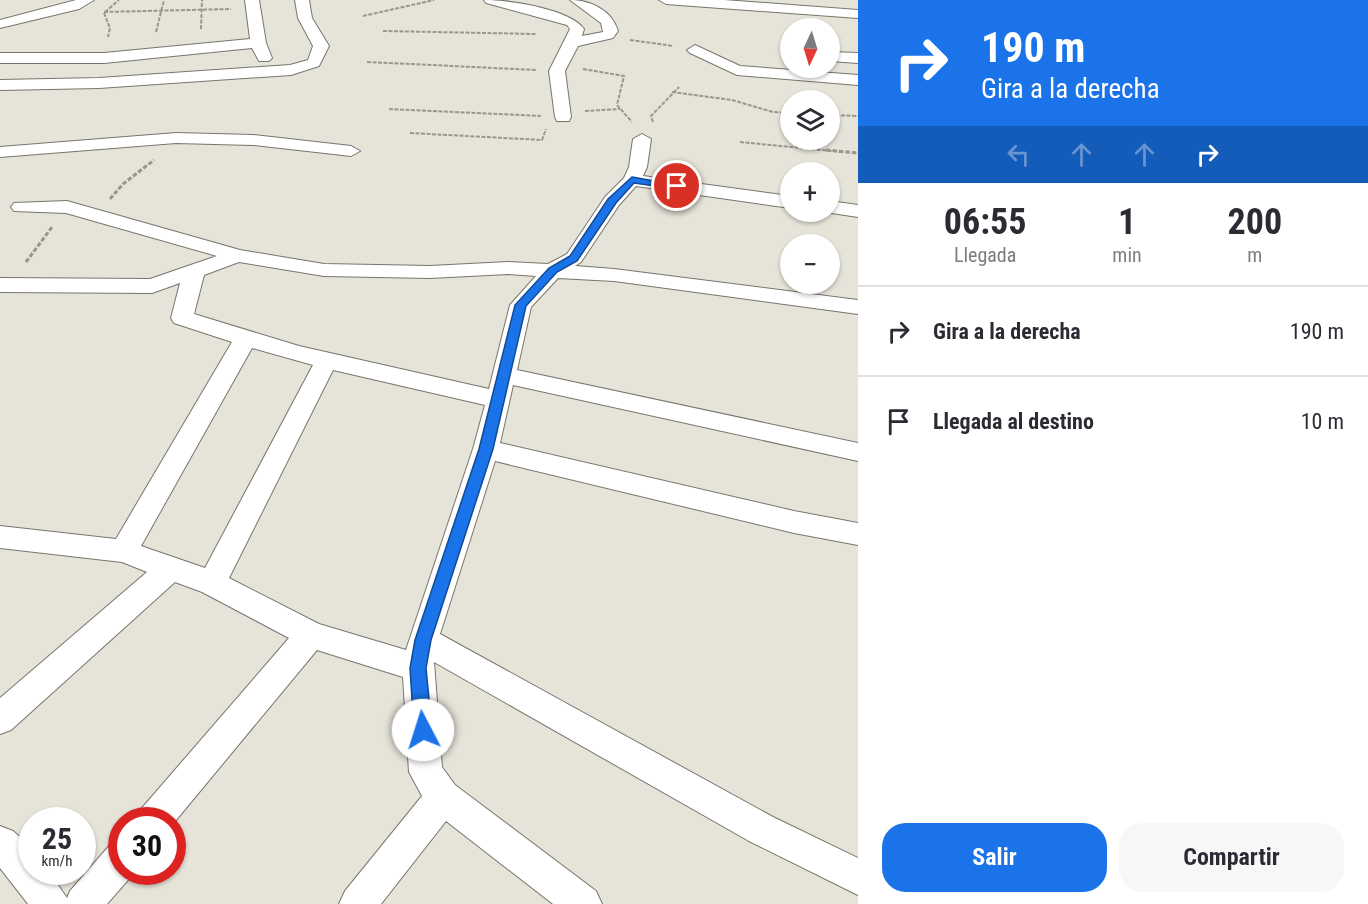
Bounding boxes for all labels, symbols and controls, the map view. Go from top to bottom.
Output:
north arrow [780,18,840,78]
map controls [780,18,840,294]
text: 190 m [981,23,1086,72]
icon: right [882,24,960,102]
text: Gira a la derecha [981,73,1160,105]
button: layers [780,90,840,150]
icon: left [1002,138,1035,171]
icon: ahead [1065,138,1098,171]
icon: ahead [1128,138,1161,171]
icon: right [1191,138,1224,171]
pin [651,160,702,211]
button: + [780,162,840,222]
icon: arrive [660,169,693,202]
text: 06:55 [944,201,1026,243]
text: 1 [1118,201,1136,243]
text: 200 [1228,201,1282,243]
button: − [780,234,840,294]
text: Llegada [954,243,1016,267]
text: min [1112,243,1142,267]
text: m [1247,243,1262,267]
icon: right [882,315,915,348]
text: Gira a la derecha [933,319,1081,344]
text: 190 m [1290,319,1344,344]
icon: arrive [882,405,915,438]
text: Llegada al destino [933,409,1094,434]
text: 10 m [1301,409,1344,434]
position arrow [391,698,455,762]
speed limit sign: 30 [108,807,186,885]
text: 25 [42,821,72,856]
button: Salir [882,823,1107,892]
button: Compartir [1119,823,1344,892]
text: km/h [42,852,72,870]

